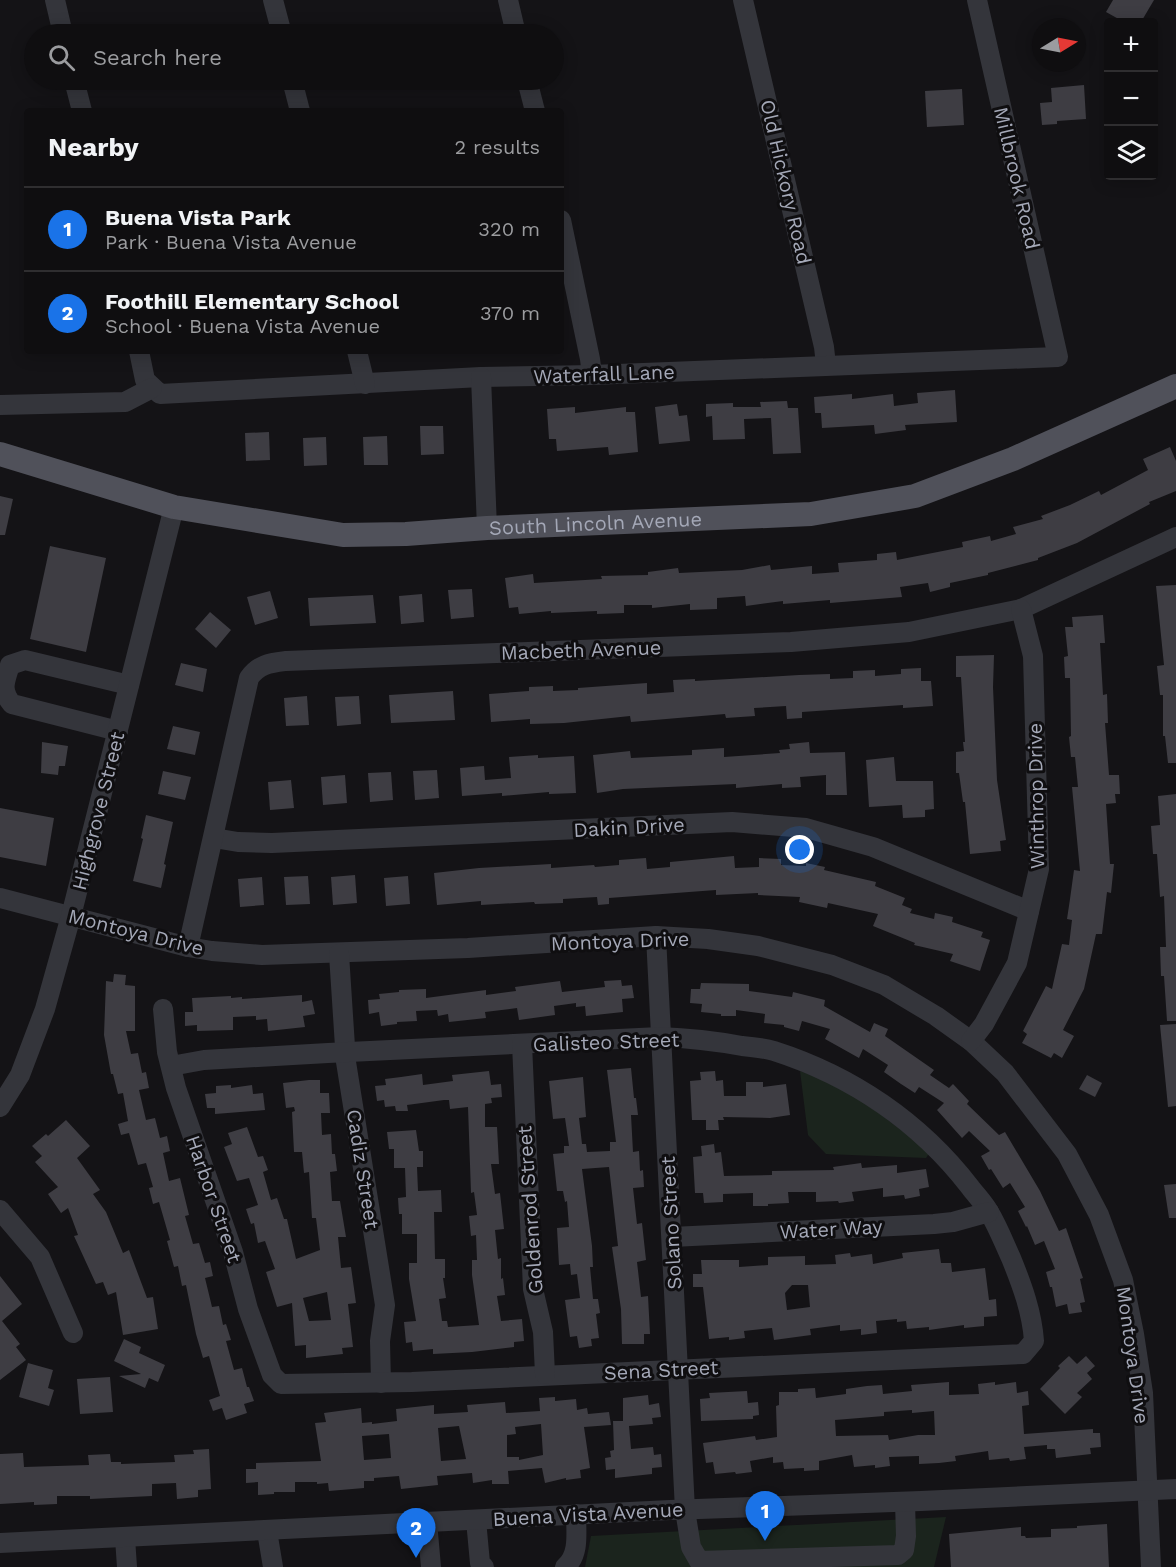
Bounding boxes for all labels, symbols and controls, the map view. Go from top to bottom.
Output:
north arrow [1032,18,1086,72]
map controls [1104,18,1158,180]
button: + [1104,18,1158,72]
search box [24,24,564,90]
icon: search [45,41,78,74]
text: Search here [93,45,222,70]
button: − [1104,72,1158,126]
street label: Old Hickory Road [755,97,817,267]
street label: Millbrook Road [989,104,1045,252]
button: layers [1104,126,1158,180]
text: Nearby [48,132,139,162]
text: 2 results [455,135,540,159]
text: Buena Vista Park [105,205,291,230]
text: 1 [63,217,72,241]
text: 320 m [478,217,540,241]
text: Park · Buena Vista Avenue [105,230,357,254]
text: Foothill Elementary School [105,289,399,314]
text: 2 [62,301,73,325]
text: 370 m [480,301,540,325]
text: School · Buena Vista Avenue [105,314,380,338]
street label: Waterfall Lane [533,360,675,388]
street label: South Lincoln Avenue [489,507,702,540]
street label: Macbeth Avenue [500,635,662,665]
street label: Winthrop Drive [1023,723,1049,869]
street label: Highgrove Street [67,729,129,893]
street label: Dakin Drive [573,812,685,842]
your location [785,835,814,864]
street label: Montoya Drive [66,904,206,960]
street label: Montoya Drive [550,927,690,955]
street label: Galisteo Street [532,1027,680,1057]
street label: Cadiz Street [342,1108,384,1231]
street label: Goldenrod Street [512,1125,548,1295]
street label: Harbor Street [181,1132,247,1267]
street label: Solano Street [655,1155,686,1290]
street label: Water Way [779,1214,884,1244]
street label: Montoya Drive [1111,1285,1155,1425]
street label: Sena Street [603,1355,719,1385]
pin: 1 [746,1492,784,1541]
street label: Buena Vista Avenue [492,1497,684,1531]
pin: 2 [396,1508,436,1558]

